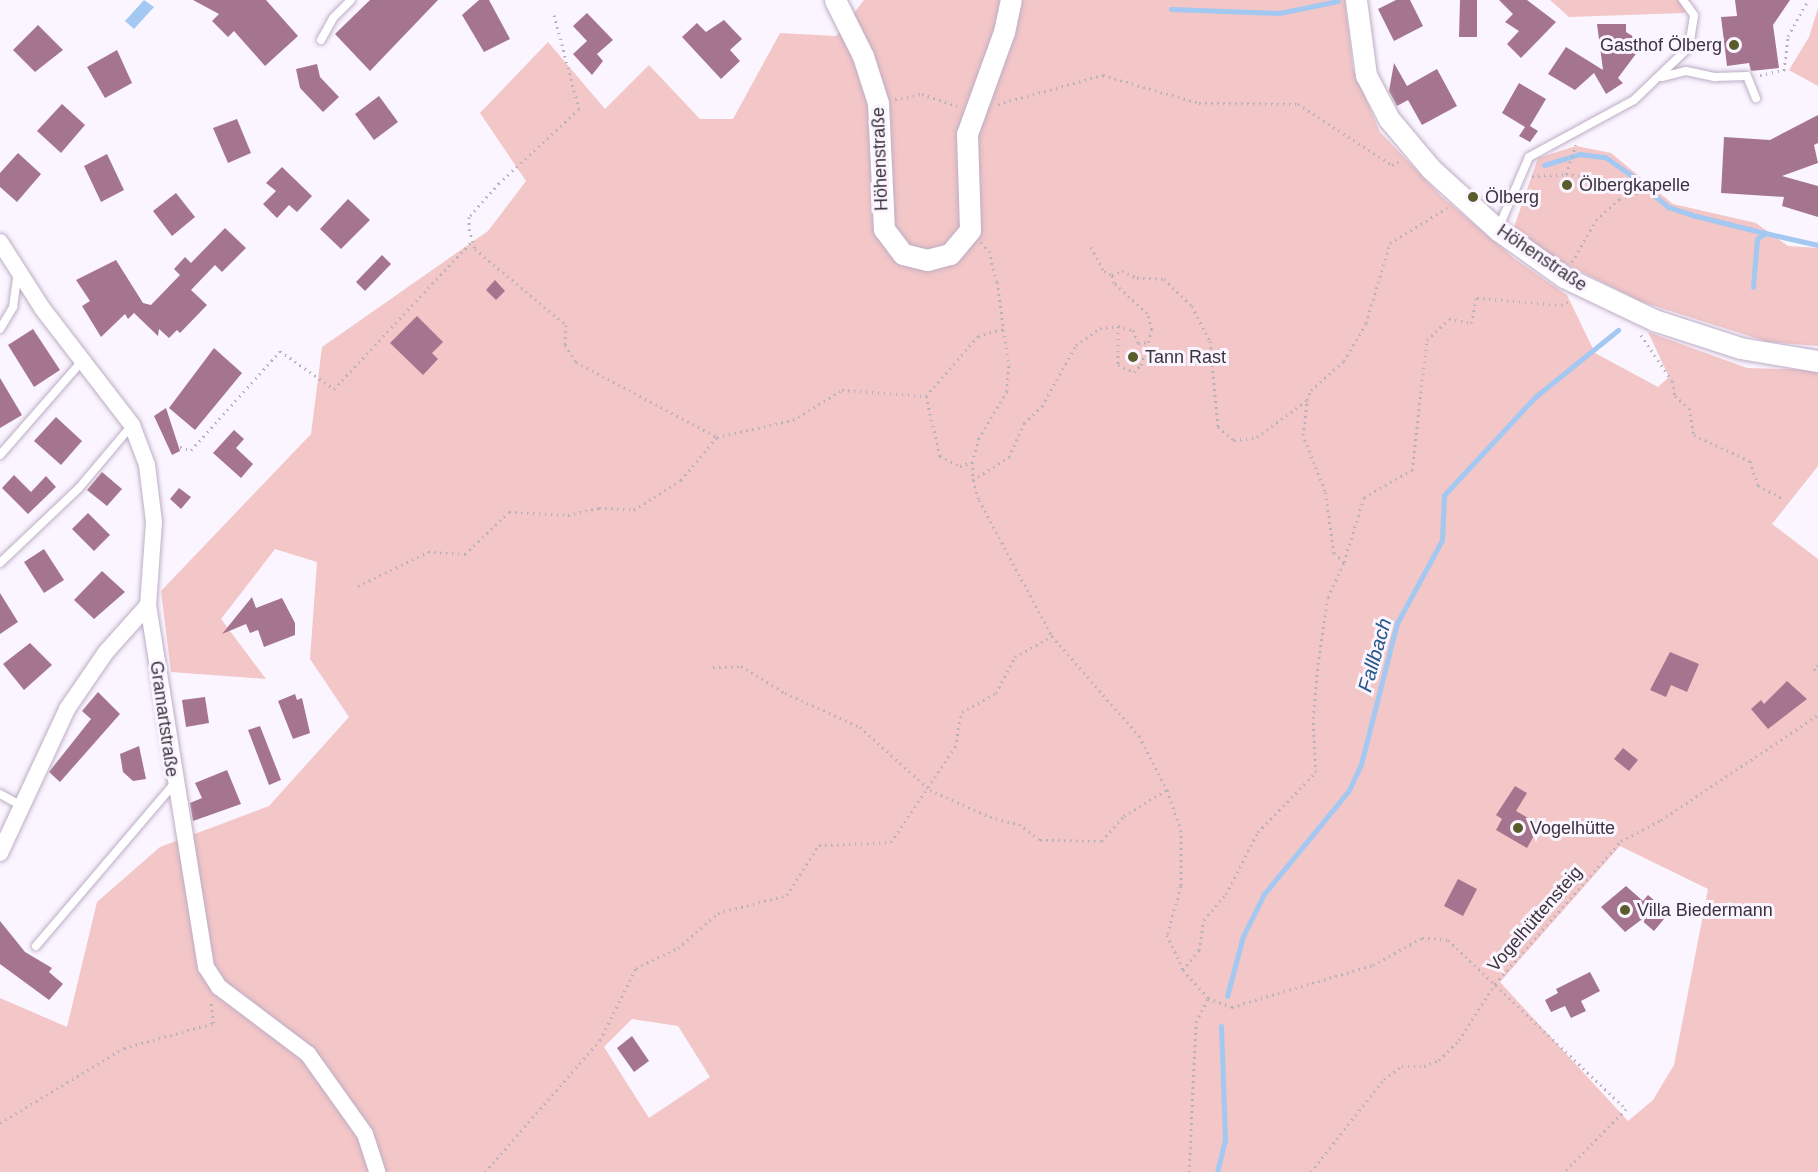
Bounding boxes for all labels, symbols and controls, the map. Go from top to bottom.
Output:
place label: Gasthof Ölberg [1600,34,1722,56]
marker: Gasthof Ölberg [1727,38,1741,52]
street label: Höhenstraße [867,107,893,211]
place label: Ölbergkapelle [1579,174,1690,196]
marker: Ölbergkapelle [1560,178,1574,192]
place label: Ölberg [1485,186,1539,208]
marker: Ölberg [1466,190,1480,204]
street label: Höhenstraße [1493,220,1591,296]
place label: Tann Rast [1145,346,1226,368]
marker: Tann Rast [1126,350,1140,364]
water label: Fallbach [1353,615,1397,695]
street label: Gramartstraße [145,660,183,778]
place label: Vogelhütte [1530,817,1615,839]
marker: Vogelhütte [1511,821,1525,835]
street label: Vogelhüttensteig [1483,862,1587,976]
place label: Villa Biedermann [1637,899,1773,921]
marker: Villa Biedermann [1618,903,1632,917]

